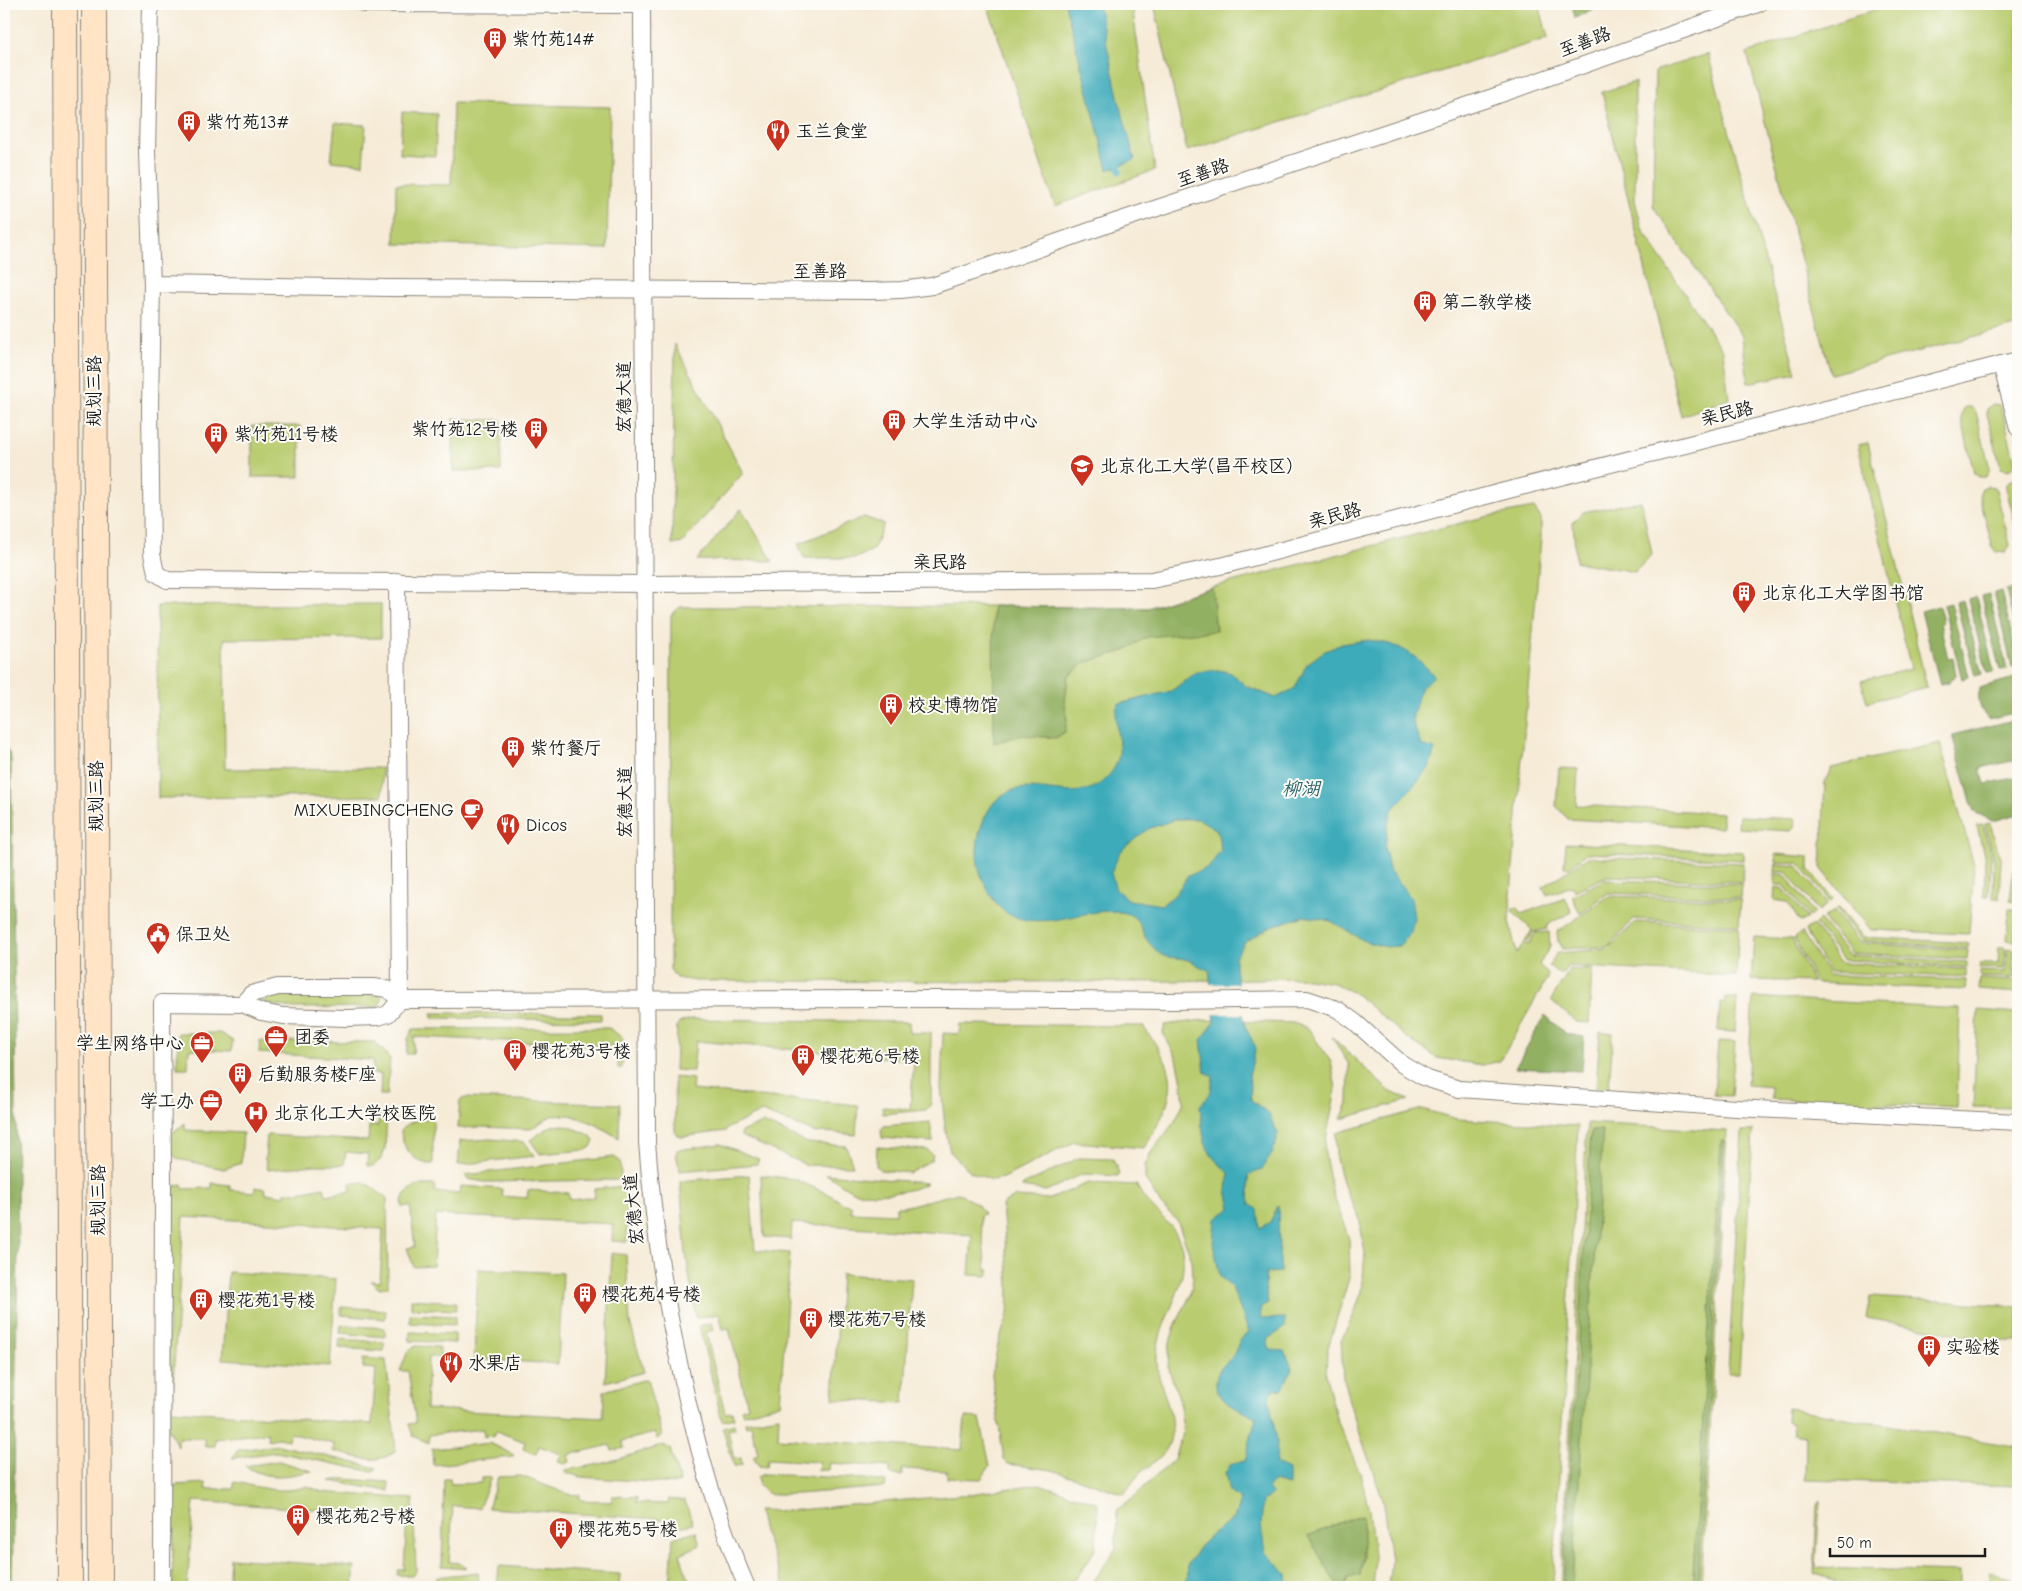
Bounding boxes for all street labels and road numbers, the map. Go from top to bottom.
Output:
street label: 至善路 [1556,23,1614,61]
street label: 至善路 [1174,155,1232,191]
street label: 至善路 [793,261,847,282]
street label: 规划三路 [84,355,105,427]
street label: 宏德大道 [614,361,635,433]
street label: 亲民路 [1698,397,1756,431]
street label: 亲民路 [1306,499,1364,533]
street label: 亲民路 [913,552,967,573]
street label: 规划三路 [86,760,107,832]
street label: 宏德大道 [615,766,636,838]
street label: 规划三路 [88,1164,109,1236]
street label: 宏德大道 [620,1172,648,1246]

